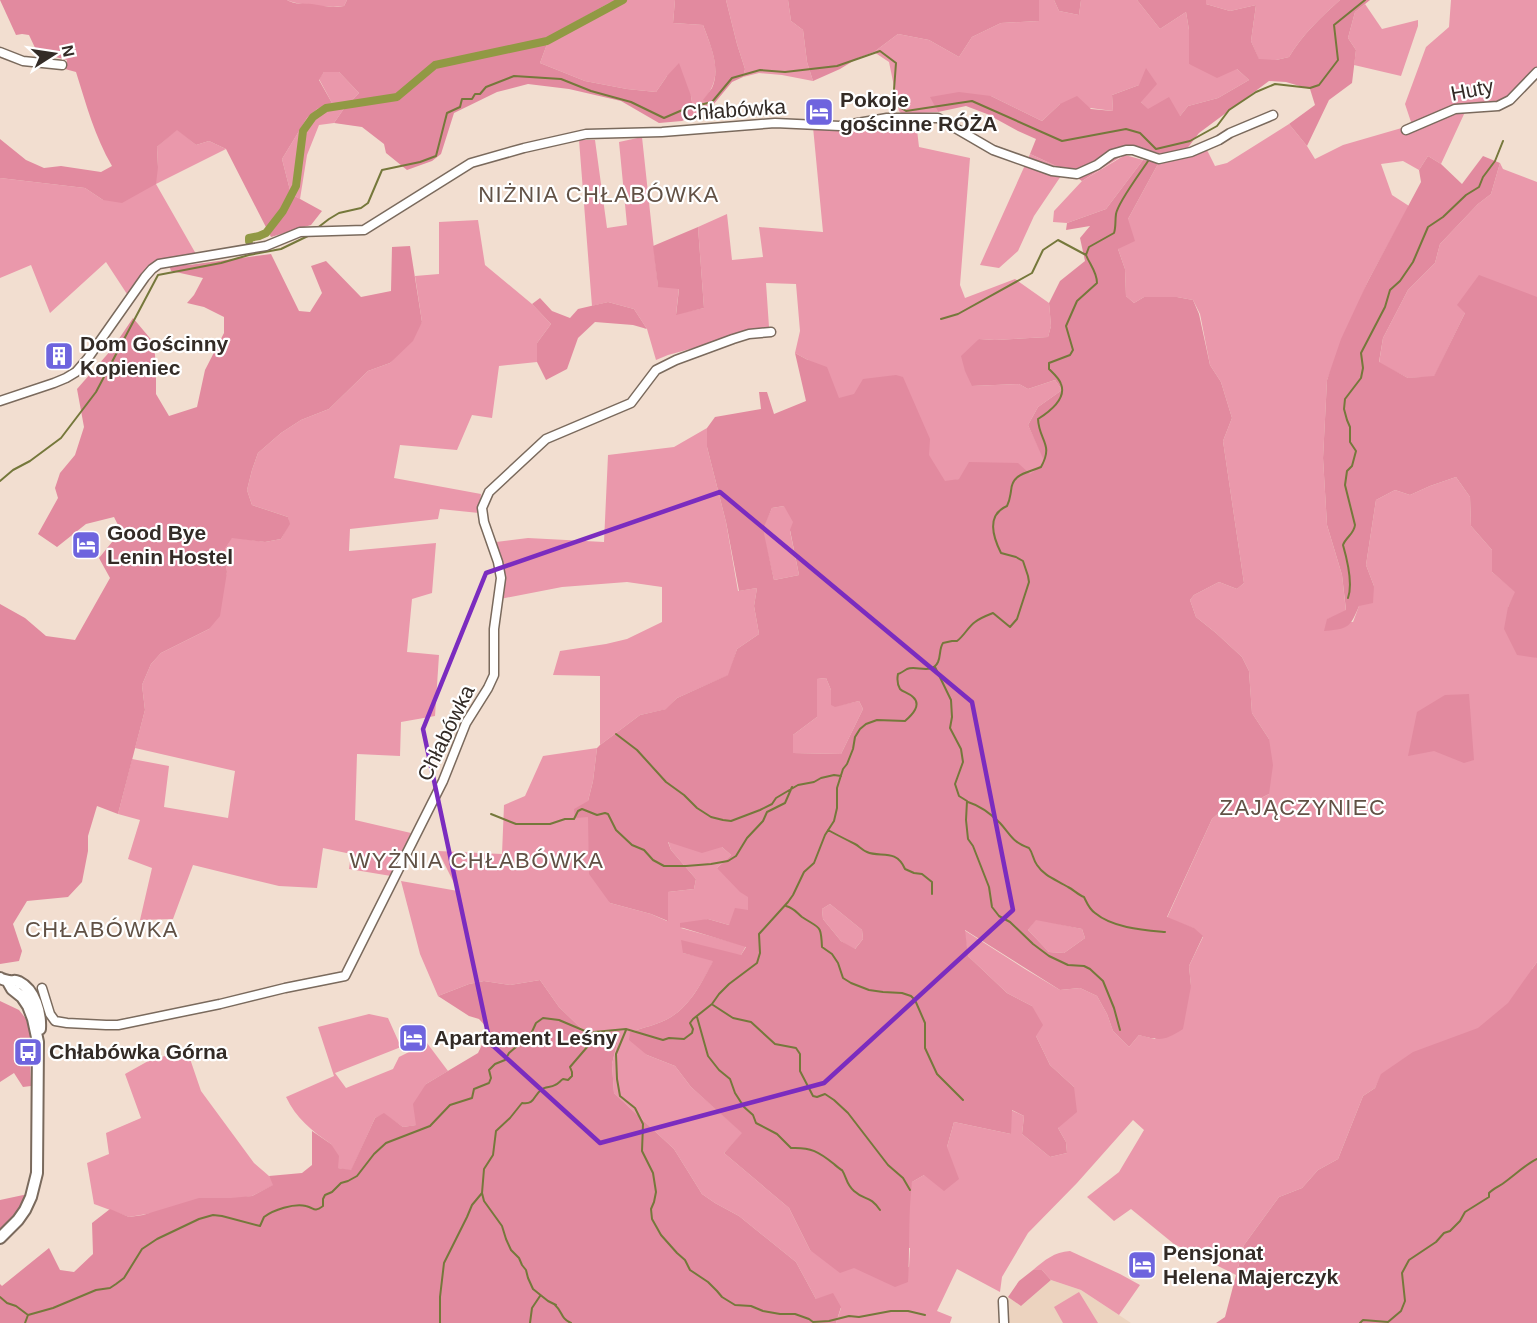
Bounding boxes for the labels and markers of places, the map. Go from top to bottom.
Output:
place label: Pokoje gościnne RÓŻA [840,88,998,135]
hotel icon: Pokoje gościnne RÓŻA [803,96,835,128]
place label: Dom Gościnny Kopieniec [80,332,229,379]
building icon: Dom Gościnny Kopieniec [43,340,75,372]
place label: Good Bye Lenin Hostel [107,521,233,568]
hotel icon: Good Bye Lenin Hostel [70,529,102,561]
hotel icon: Apartament Leśny [397,1022,429,1054]
place label: Apartament Leśny [434,1026,618,1049]
bus stop icon: Chłabówka Górna [12,1036,44,1068]
place label: Chłabówka Górna [49,1040,228,1063]
place label: Pensjonat Helena Majerczyk [1163,1241,1338,1288]
hotel icon: Pensjonat Helena Majerczyk [1126,1249,1158,1281]

